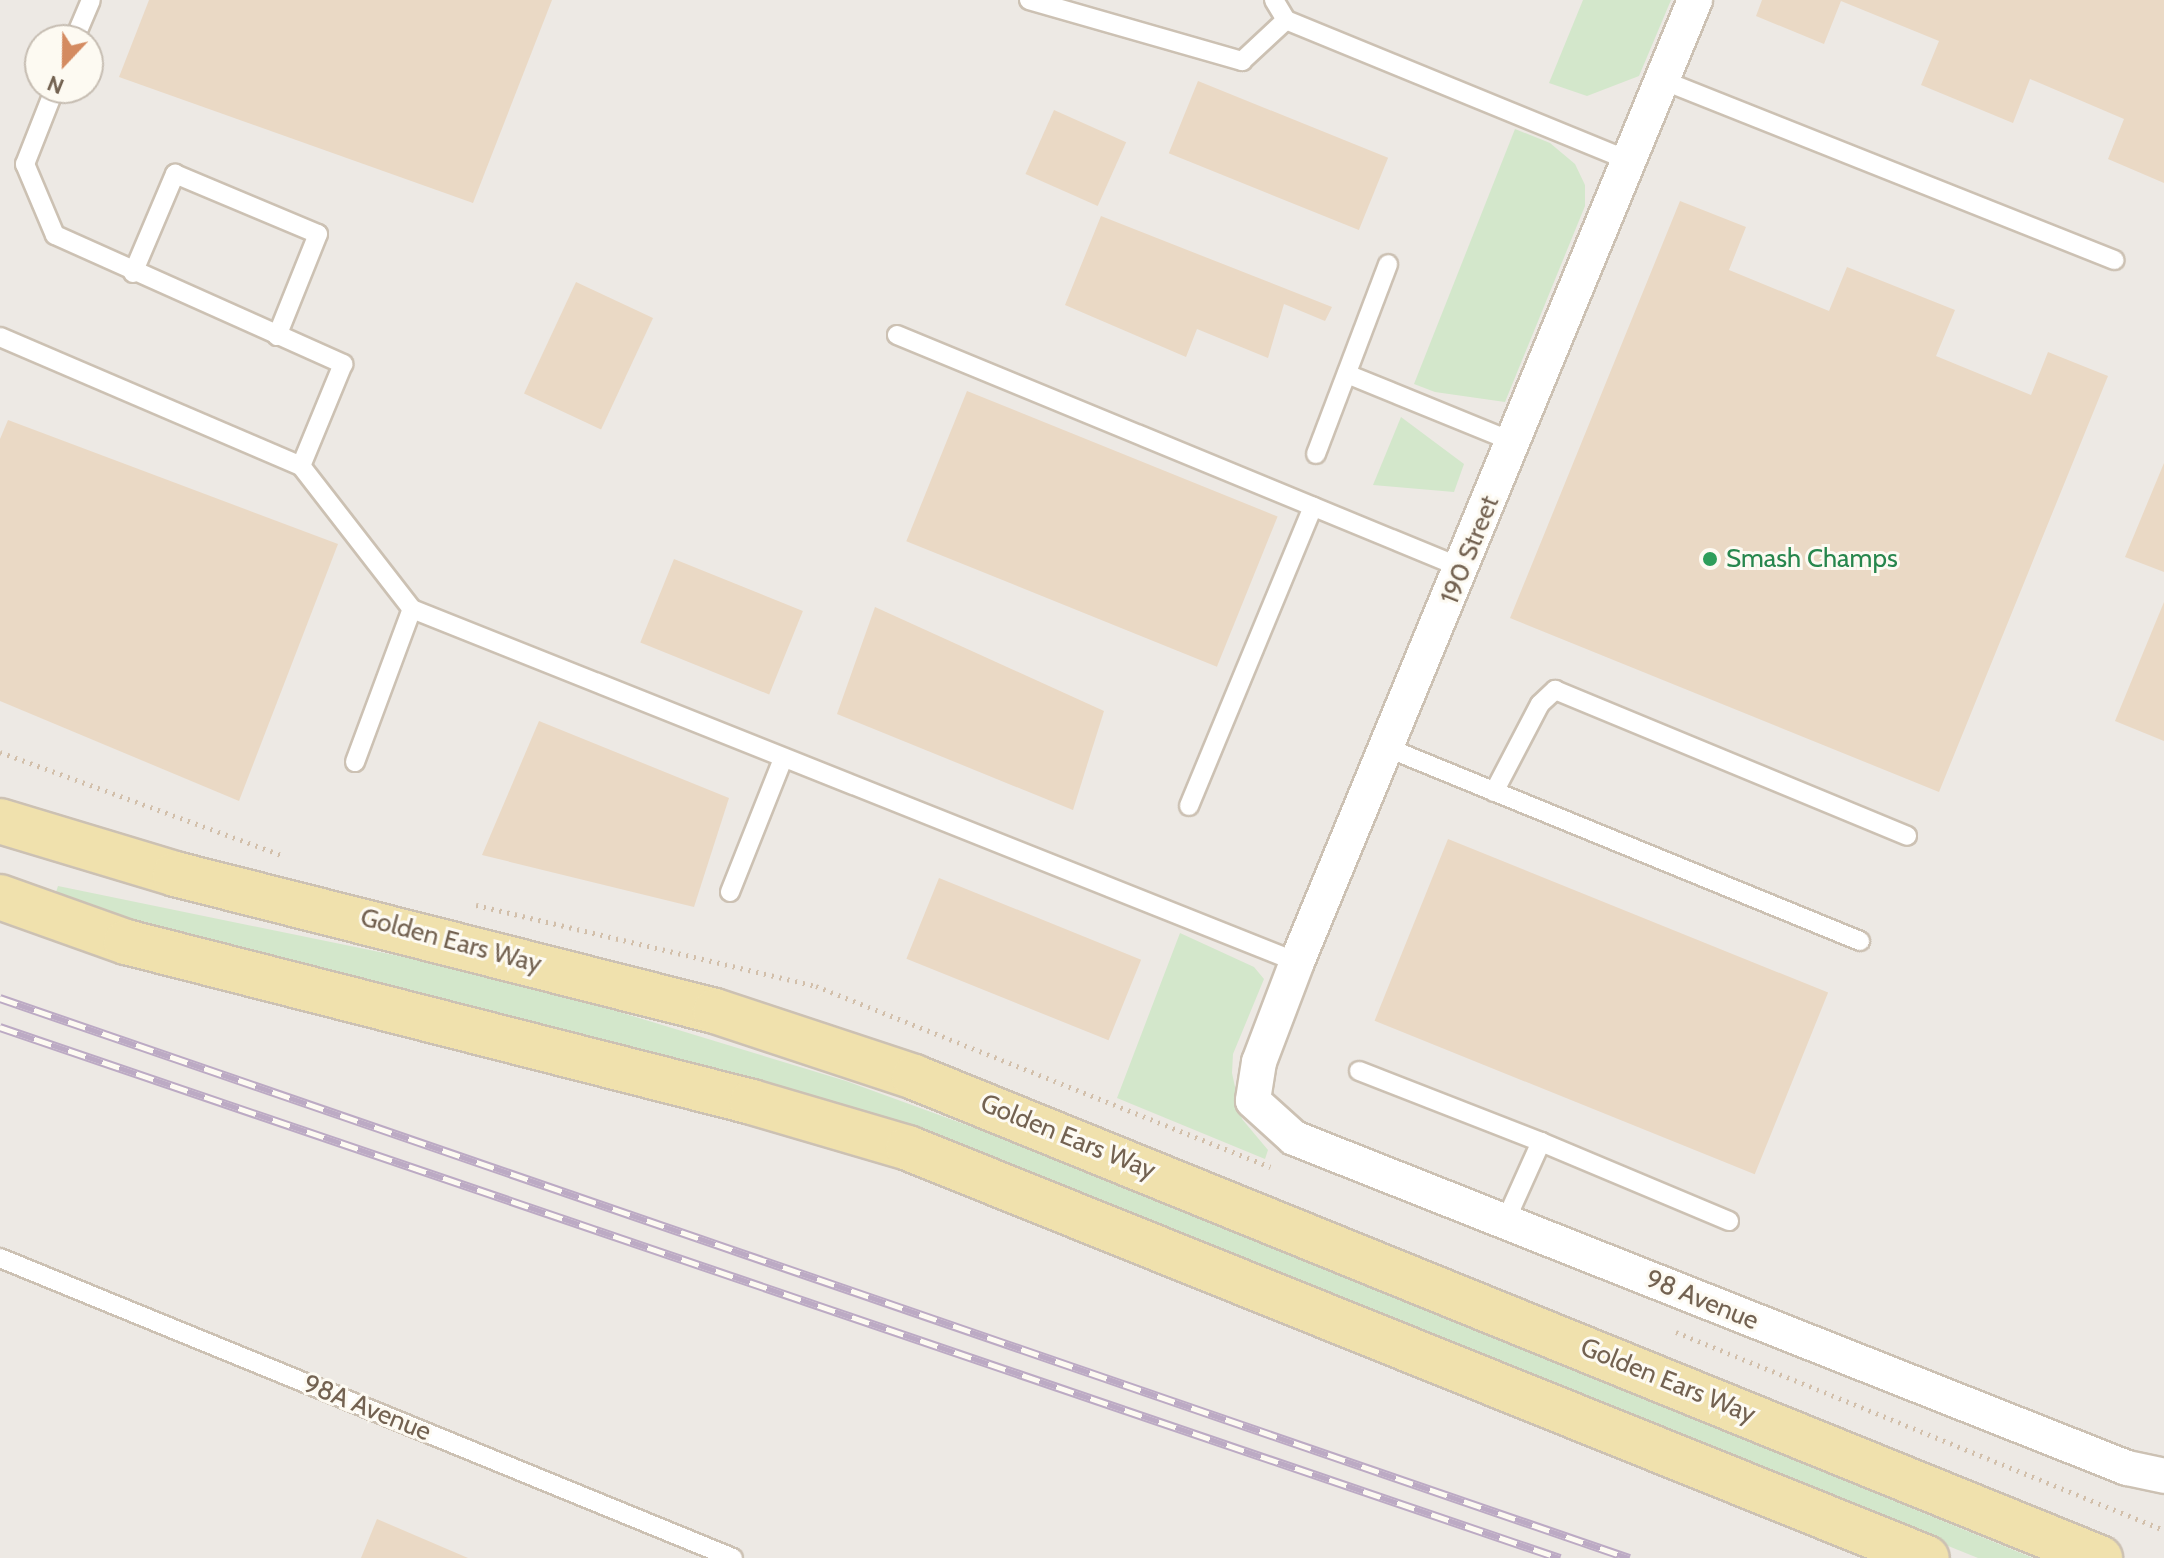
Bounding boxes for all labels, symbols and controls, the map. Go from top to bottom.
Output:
north arrow [24,24,104,104]
text: N [43,69,68,100]
street label: 190 Street [1434,491,1506,609]
place label: Smash Champs [1726,543,1898,575]
marker: Smash Champs [1701,550,1719,568]
street label: Golden Ears Way [357,902,545,980]
street label: Golden Ears Way [976,1088,1160,1186]
street label: 98 Avenue [1641,1263,1763,1337]
street label: Golden Ears Way [1576,1332,1760,1430]
street label: 98A Avenue [299,1368,435,1448]

